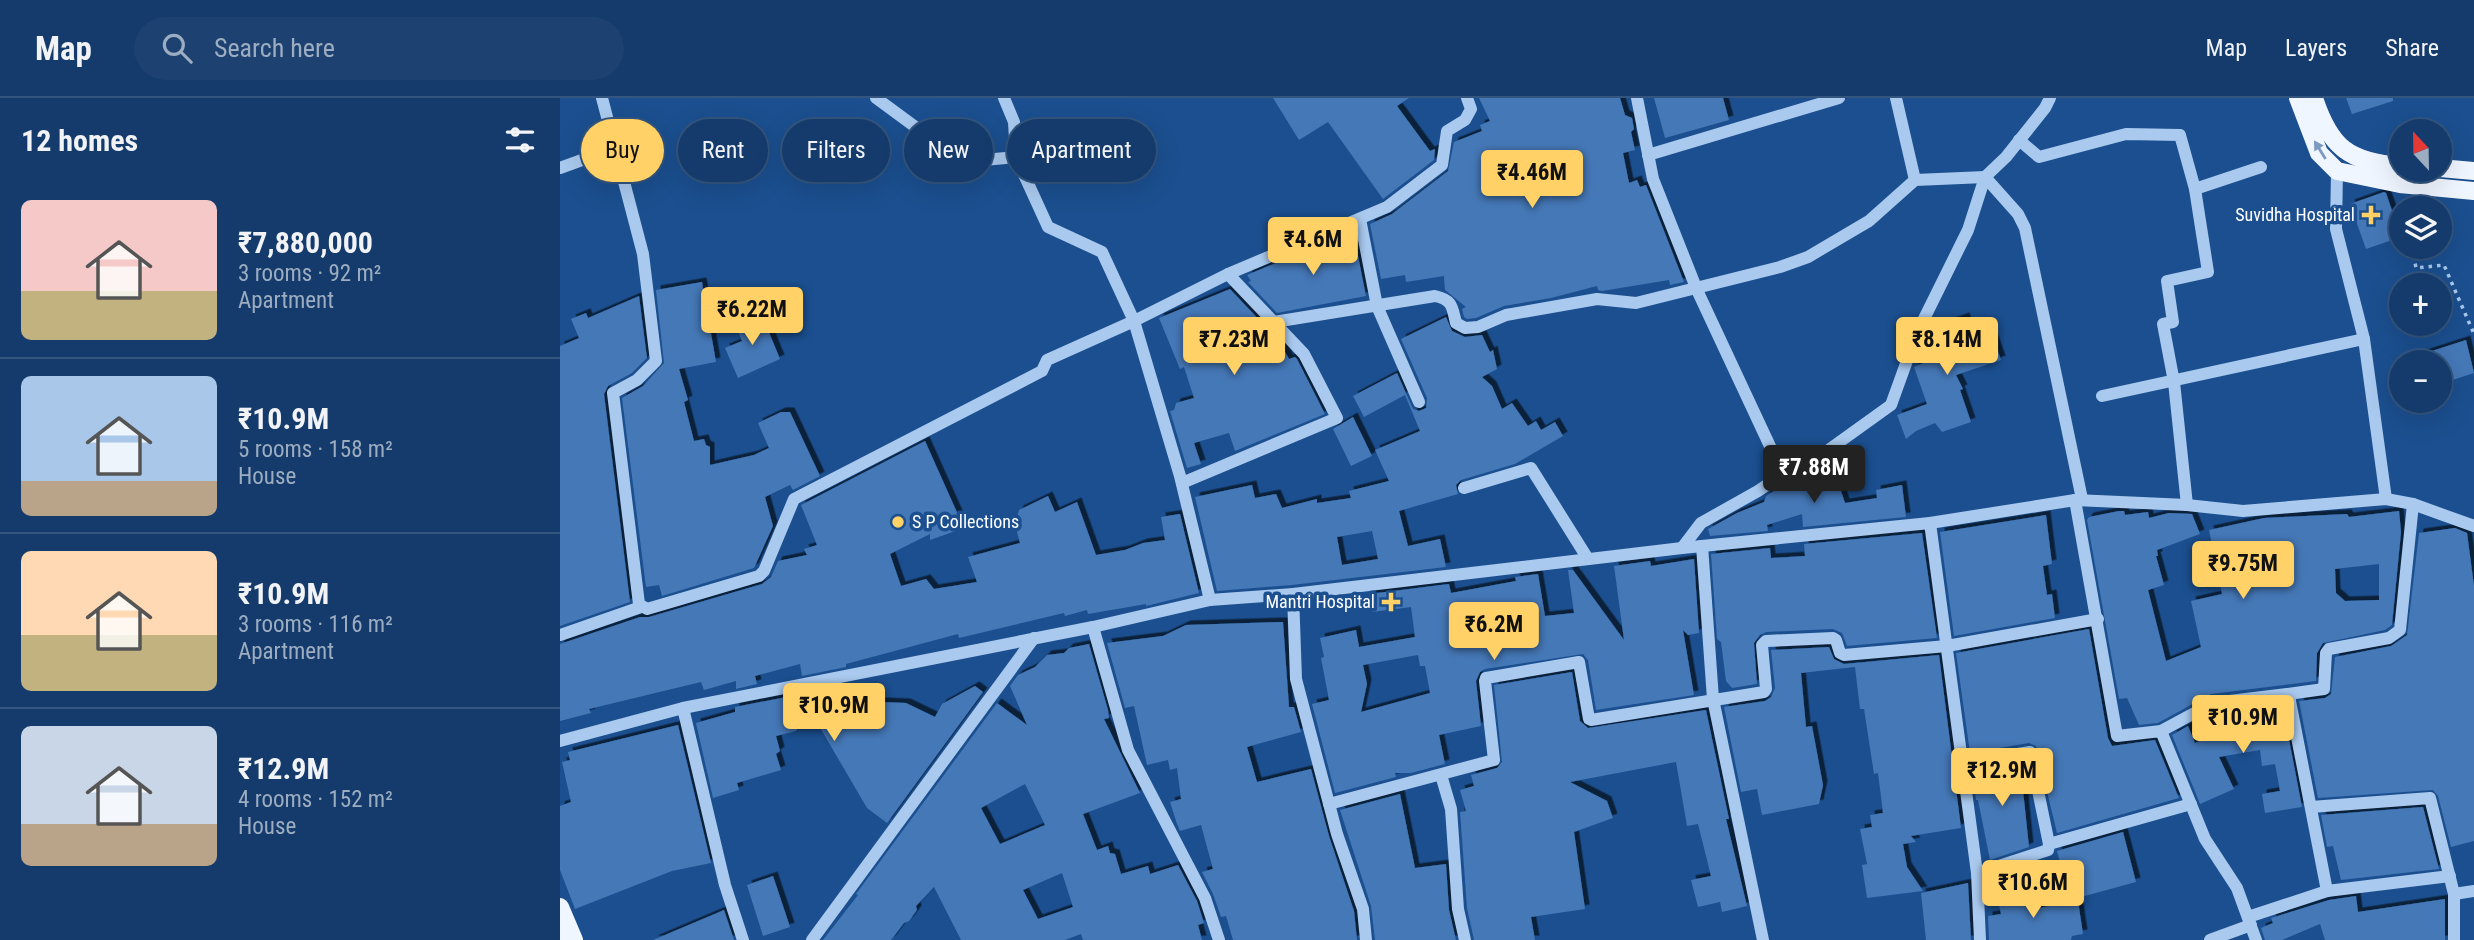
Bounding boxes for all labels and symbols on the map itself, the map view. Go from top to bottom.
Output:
north arrow [2389,119,2452,182]
one-way arrow [2313,140,2326,160]
pin: ₹4.46M [1475,150,1589,210]
place label: Suvidha Hospital [2235,204,2355,225]
marker: Suvidha Hospital [2361,205,2381,225]
pin: ₹4.6M [1264,218,1362,277]
pin: ₹6.22M [695,288,809,347]
pin: ₹7.23M [1177,317,1291,377]
pin: ₹8.14M [1890,317,2004,377]
pin: ₹7.88M [1757,446,1871,505]
place label: S P Collections [912,511,1019,532]
marker: S P Collections [890,514,906,530]
pin: ₹9.75M [2186,542,2300,601]
place label: Mantri Hospital [1265,591,1375,612]
marker: Mantri Hospital [1381,592,1401,612]
pin: ₹6.2M [1445,602,1543,662]
pin: ₹10.9M [777,684,891,743]
pin: ₹10.9M [2186,696,2300,755]
pin: ₹12.9M [1945,748,2059,808]
pin: ₹10.6M [1976,860,2090,920]

